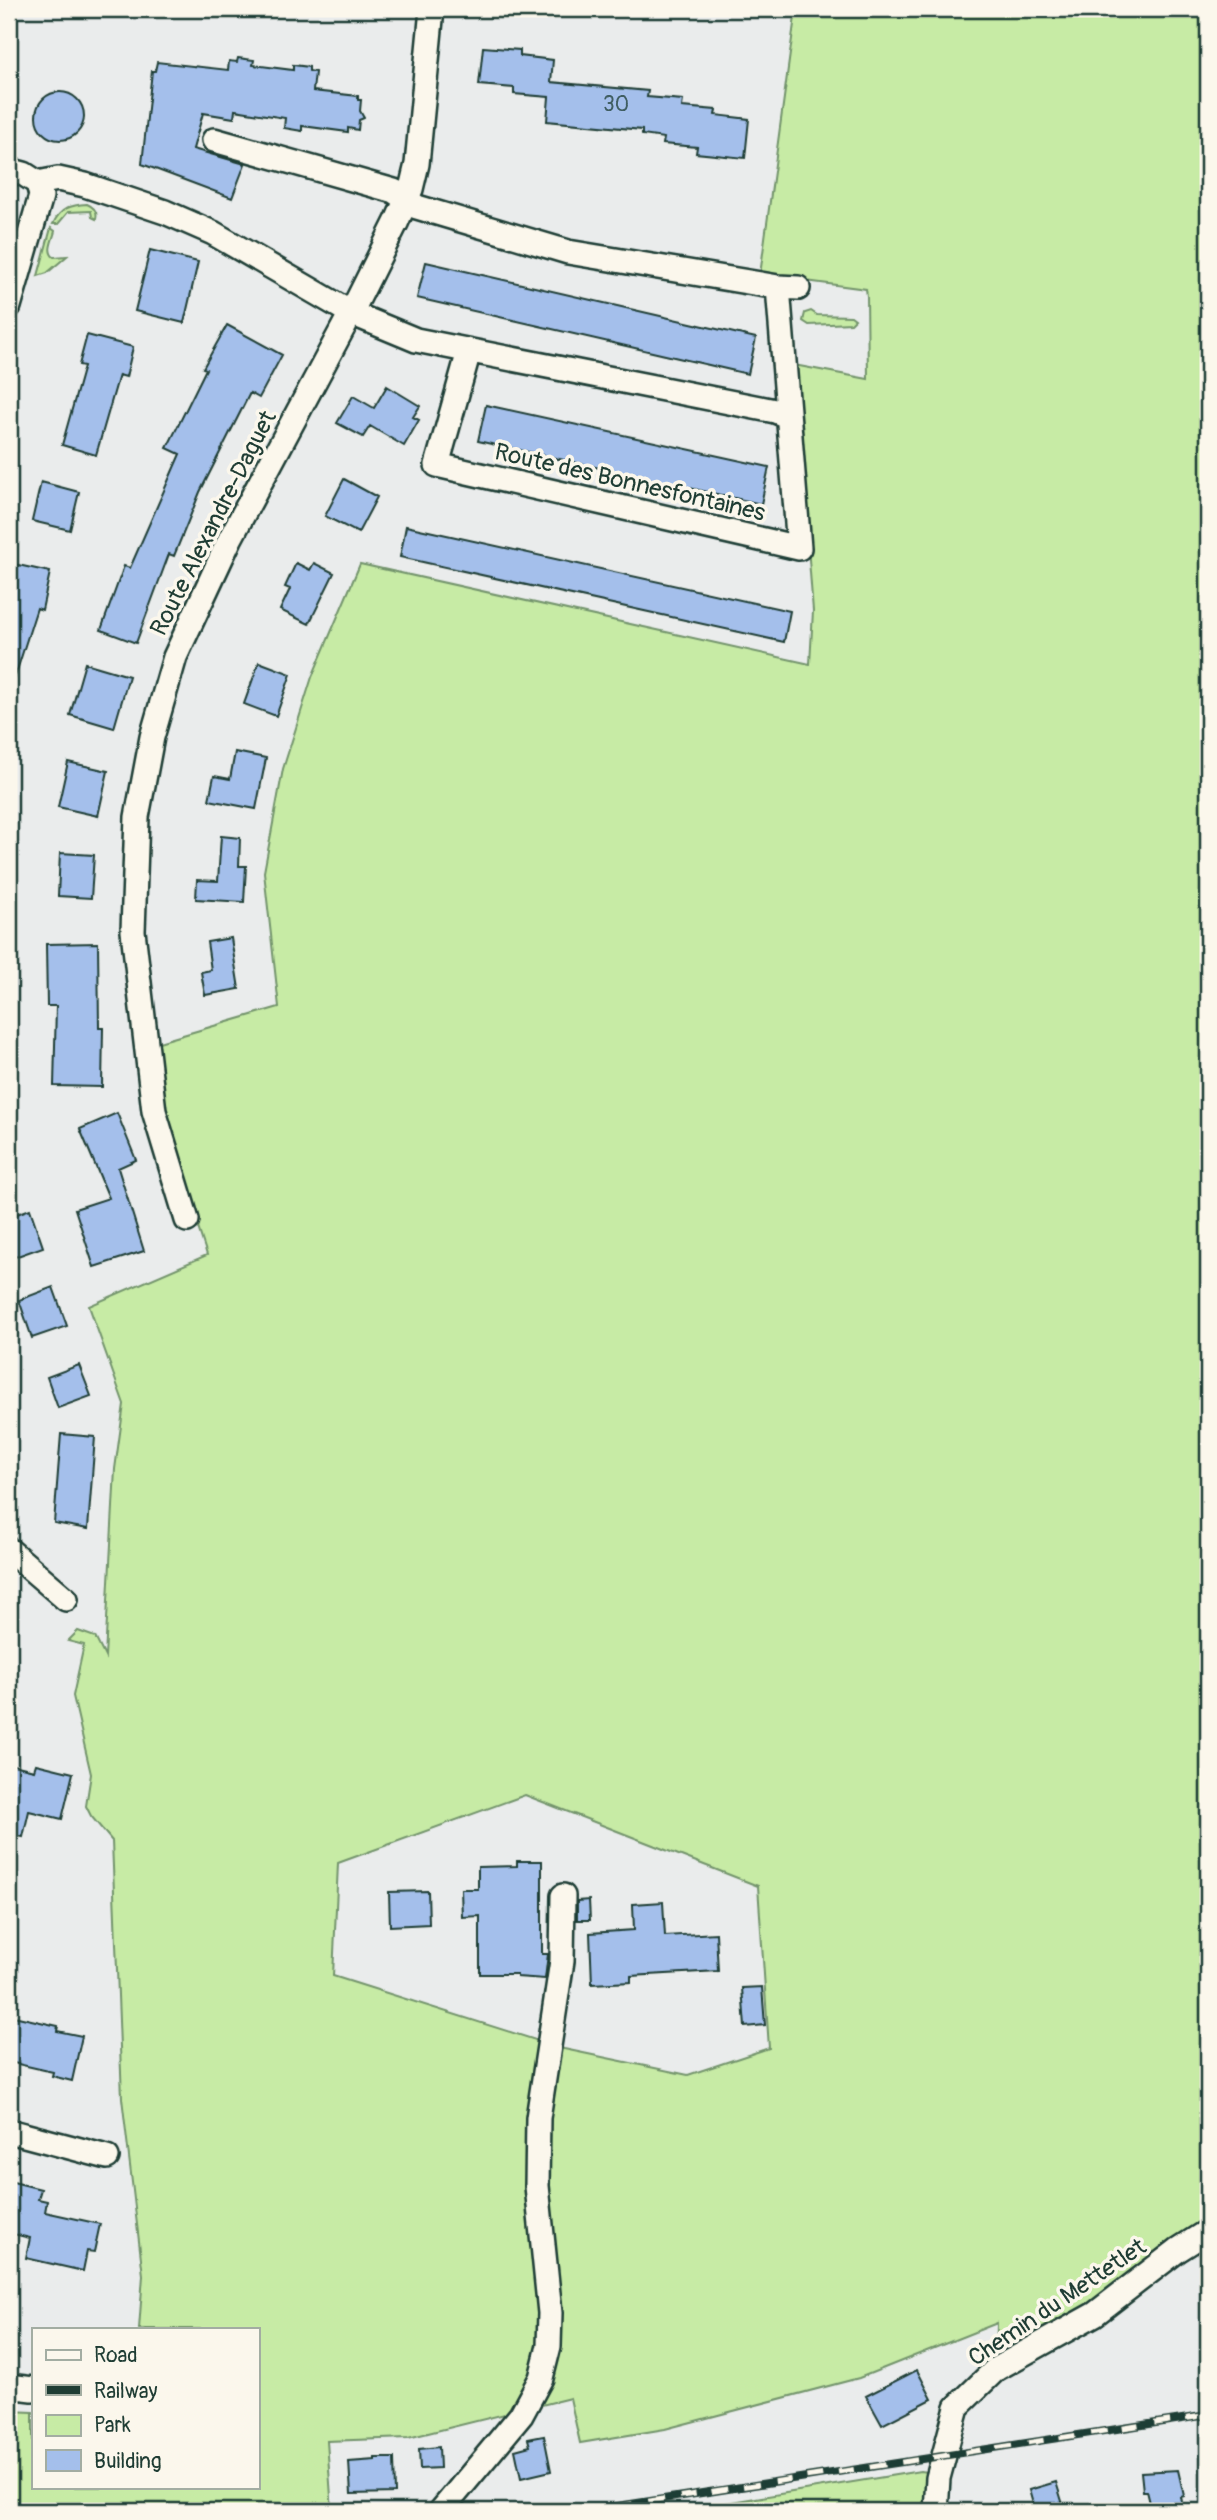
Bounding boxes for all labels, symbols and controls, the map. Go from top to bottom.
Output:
house number: 30 [603,91,629,118]
street label: Route Alexandre-Daguet [144,406,283,641]
street label: Route des Bonnesfontaines [492,437,768,528]
street label: Chemin du Mettetlet [963,2232,1152,2373]
legend [32,2328,259,2488]
text: Road [94,2342,138,2369]
text: Railway [94,2378,158,2405]
text: Park [94,2412,131,2439]
text: Building [94,2448,161,2475]

